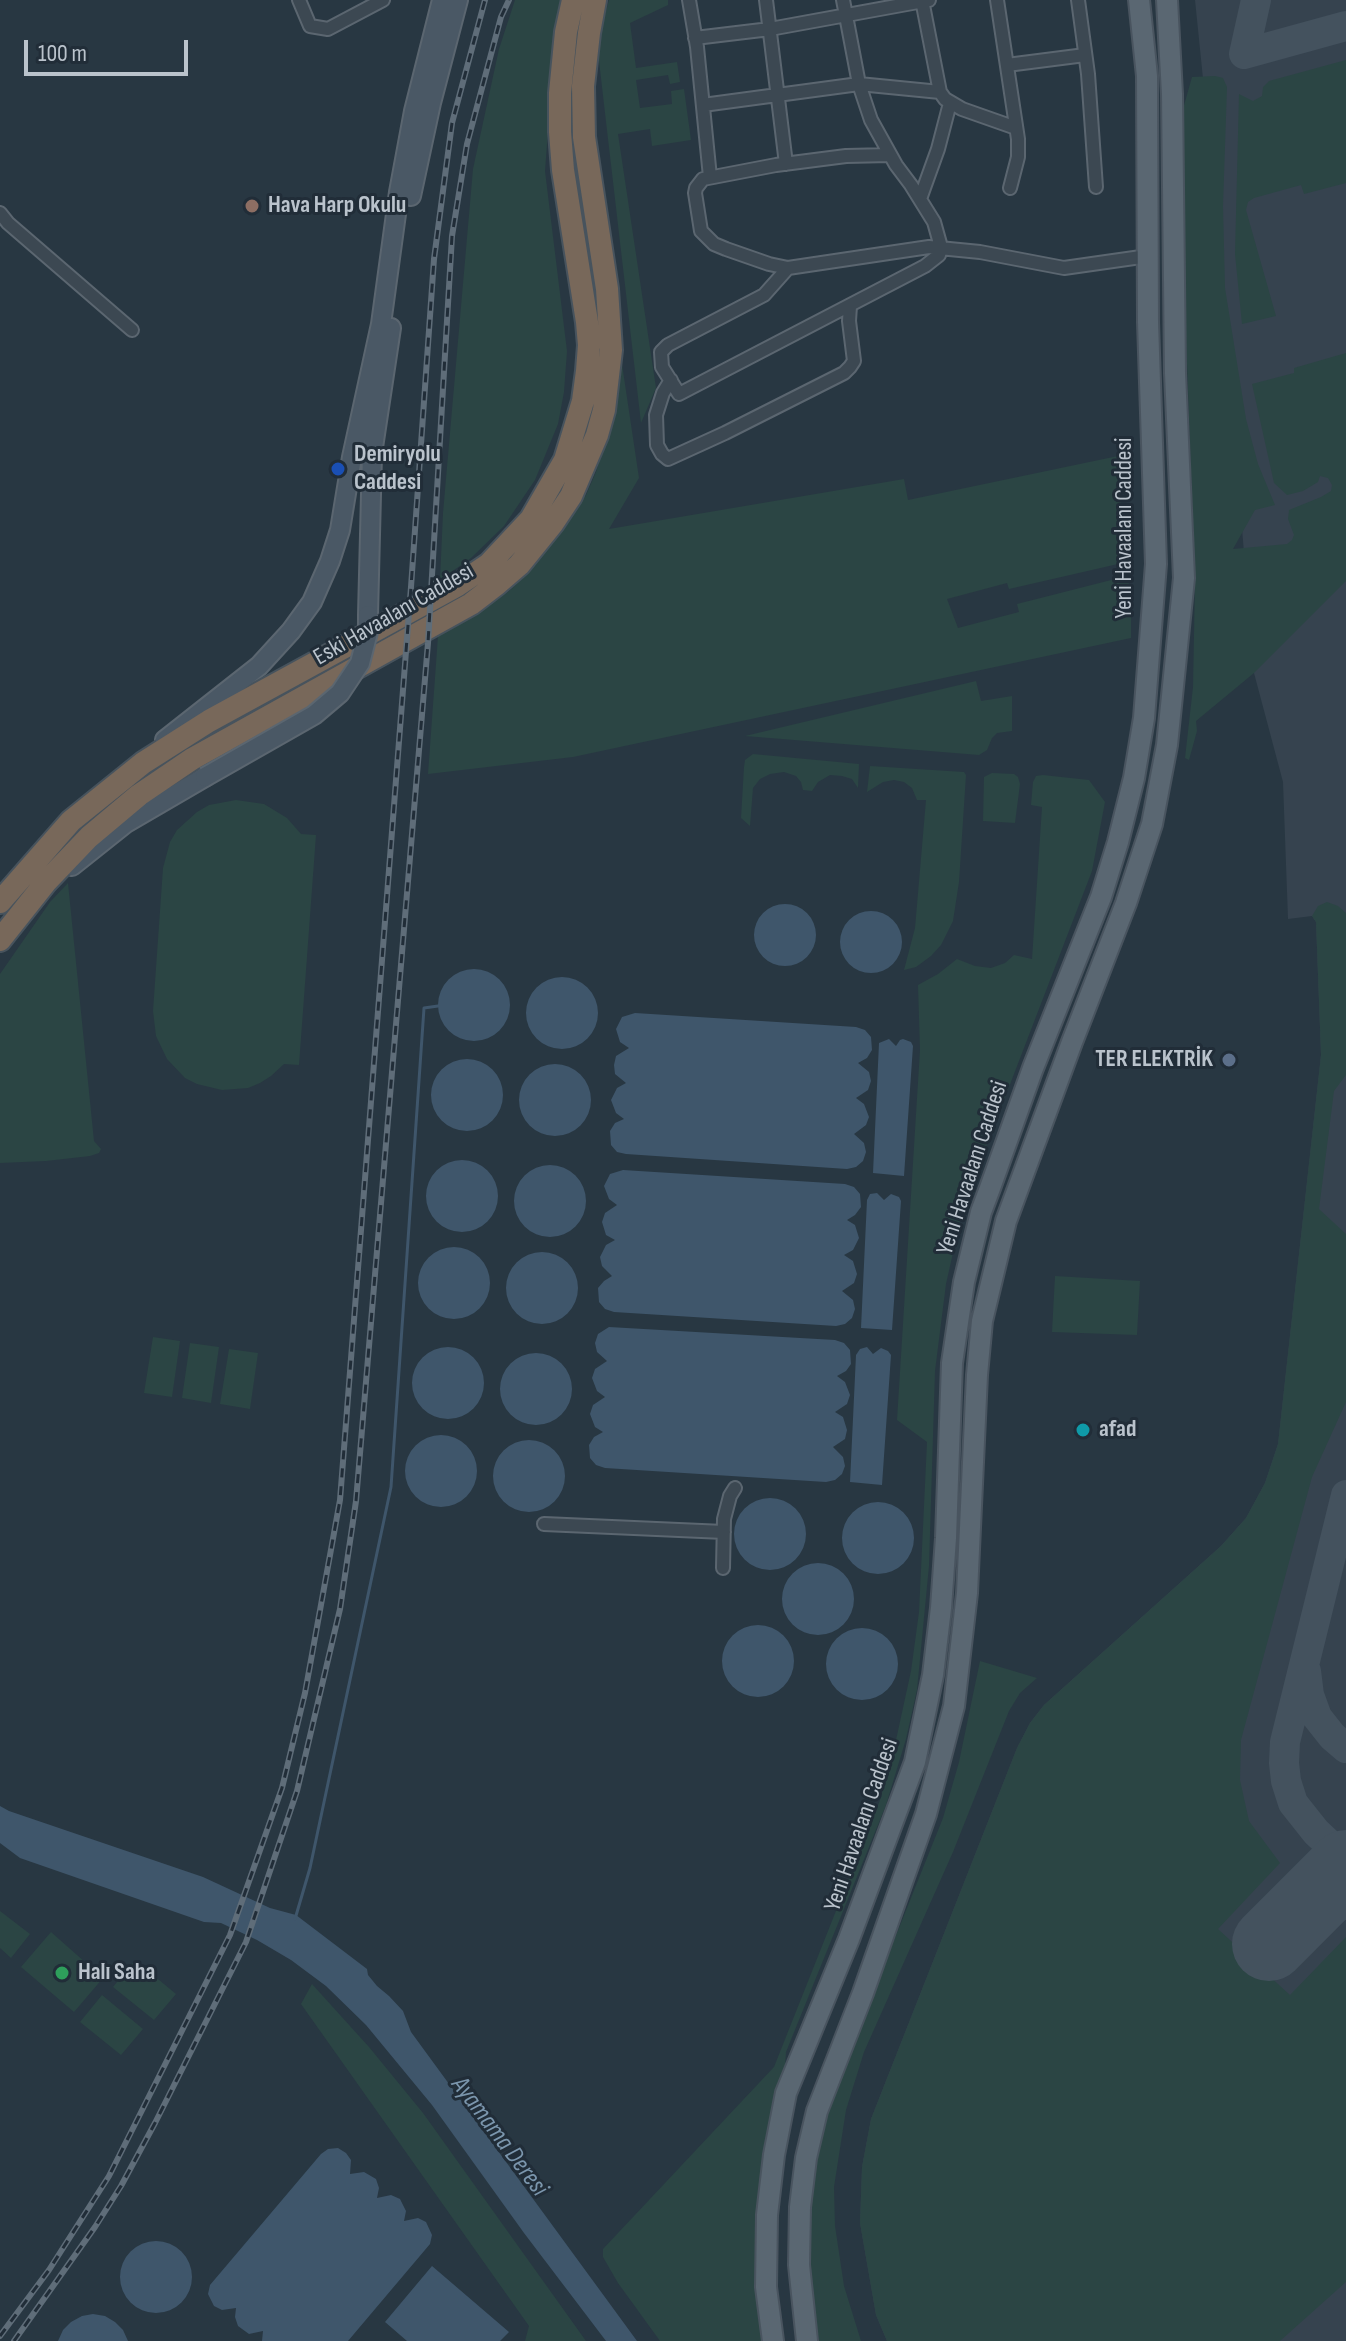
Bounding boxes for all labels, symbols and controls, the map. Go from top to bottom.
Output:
scale bar [28,24,192,74]
text: 100 m [38,39,87,68]
place label: Hava Harp Okulu [268,192,406,220]
marker: Hava Harp Okulu [243,197,261,215]
street label: Yeni Havaalanı Caddesi [1111,437,1139,619]
place label: Demiryolu Caddesi [354,441,441,497]
marker: Demiryolu Caddesi [329,460,347,478]
street label: Eski Havaalanı Caddesi [309,558,479,672]
place label: TER ELEKTRİK [1095,1046,1213,1074]
marker: TER ELEKTRİK [1220,1051,1238,1069]
street label: Yeni Havaalanı Caddesi [931,1077,1015,1259]
place label: afad [1099,1416,1136,1444]
marker: afad [1074,1421,1092,1439]
street label: Yeni Havaalanı Caddesi [819,1735,905,1915]
place label: Halı Saha [78,1959,155,1987]
marker: Halı Saha [53,1964,71,1982]
water label: Ayamama Deresi [444,2071,554,2203]

